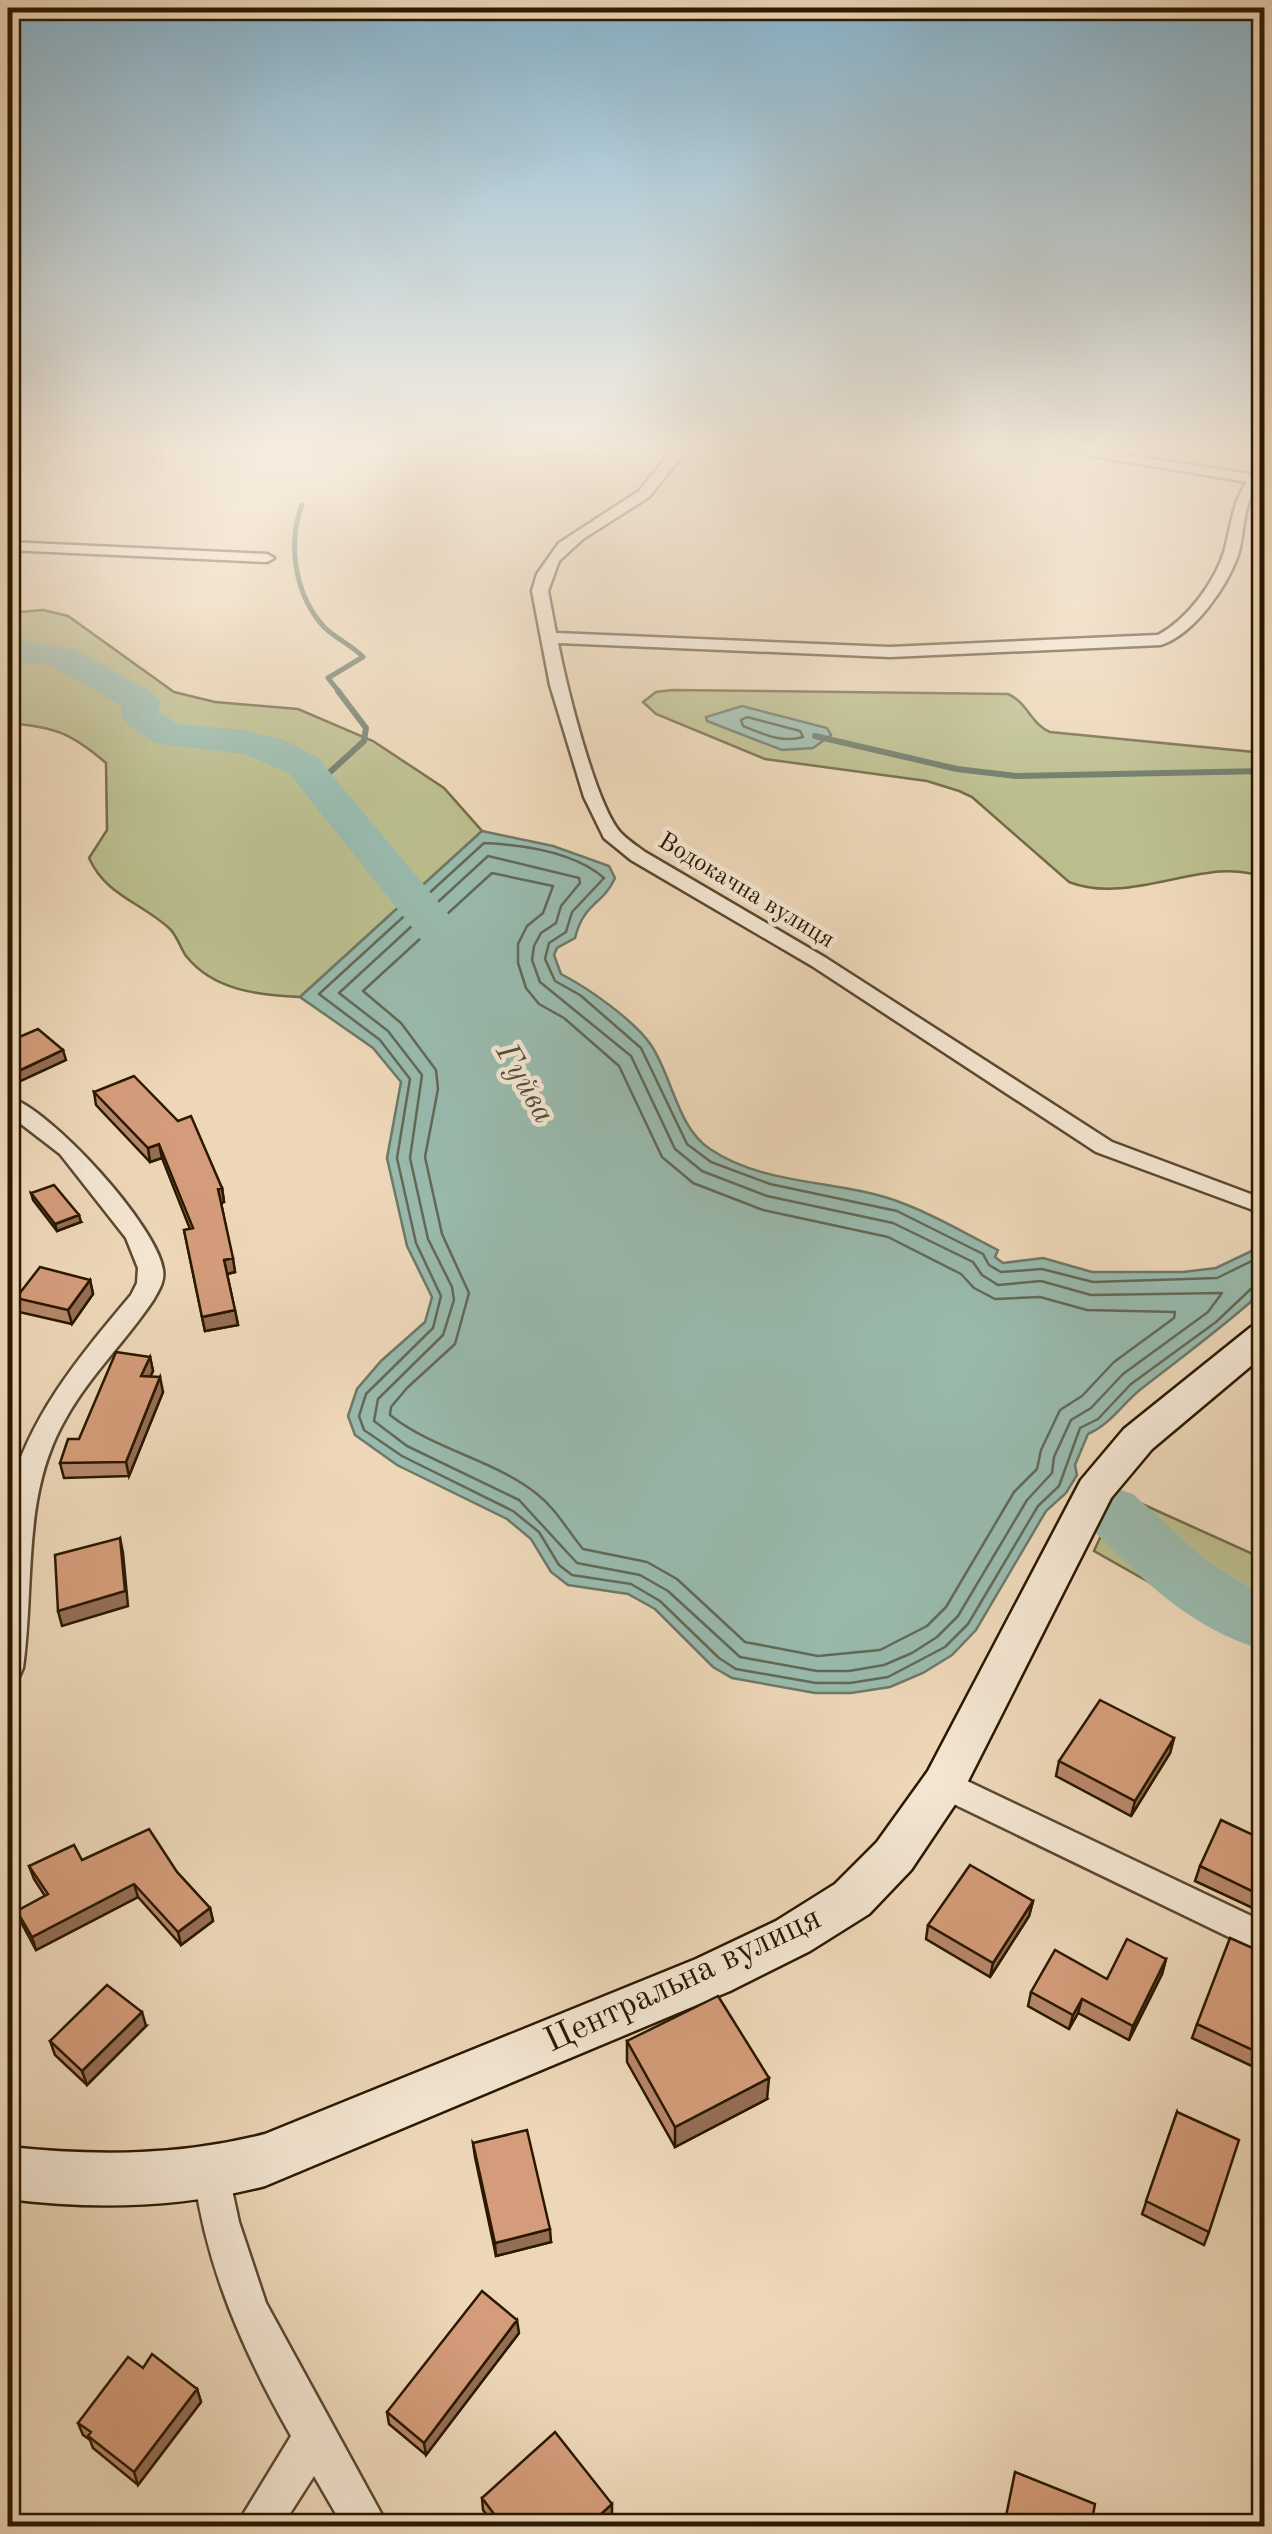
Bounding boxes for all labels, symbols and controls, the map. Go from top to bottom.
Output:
street label: Водокачна вулиця [654,829,838,953]
water label: Гуйва [488,1038,559,1129]
street label: Центральна вулиця [539,1901,827,2059]

